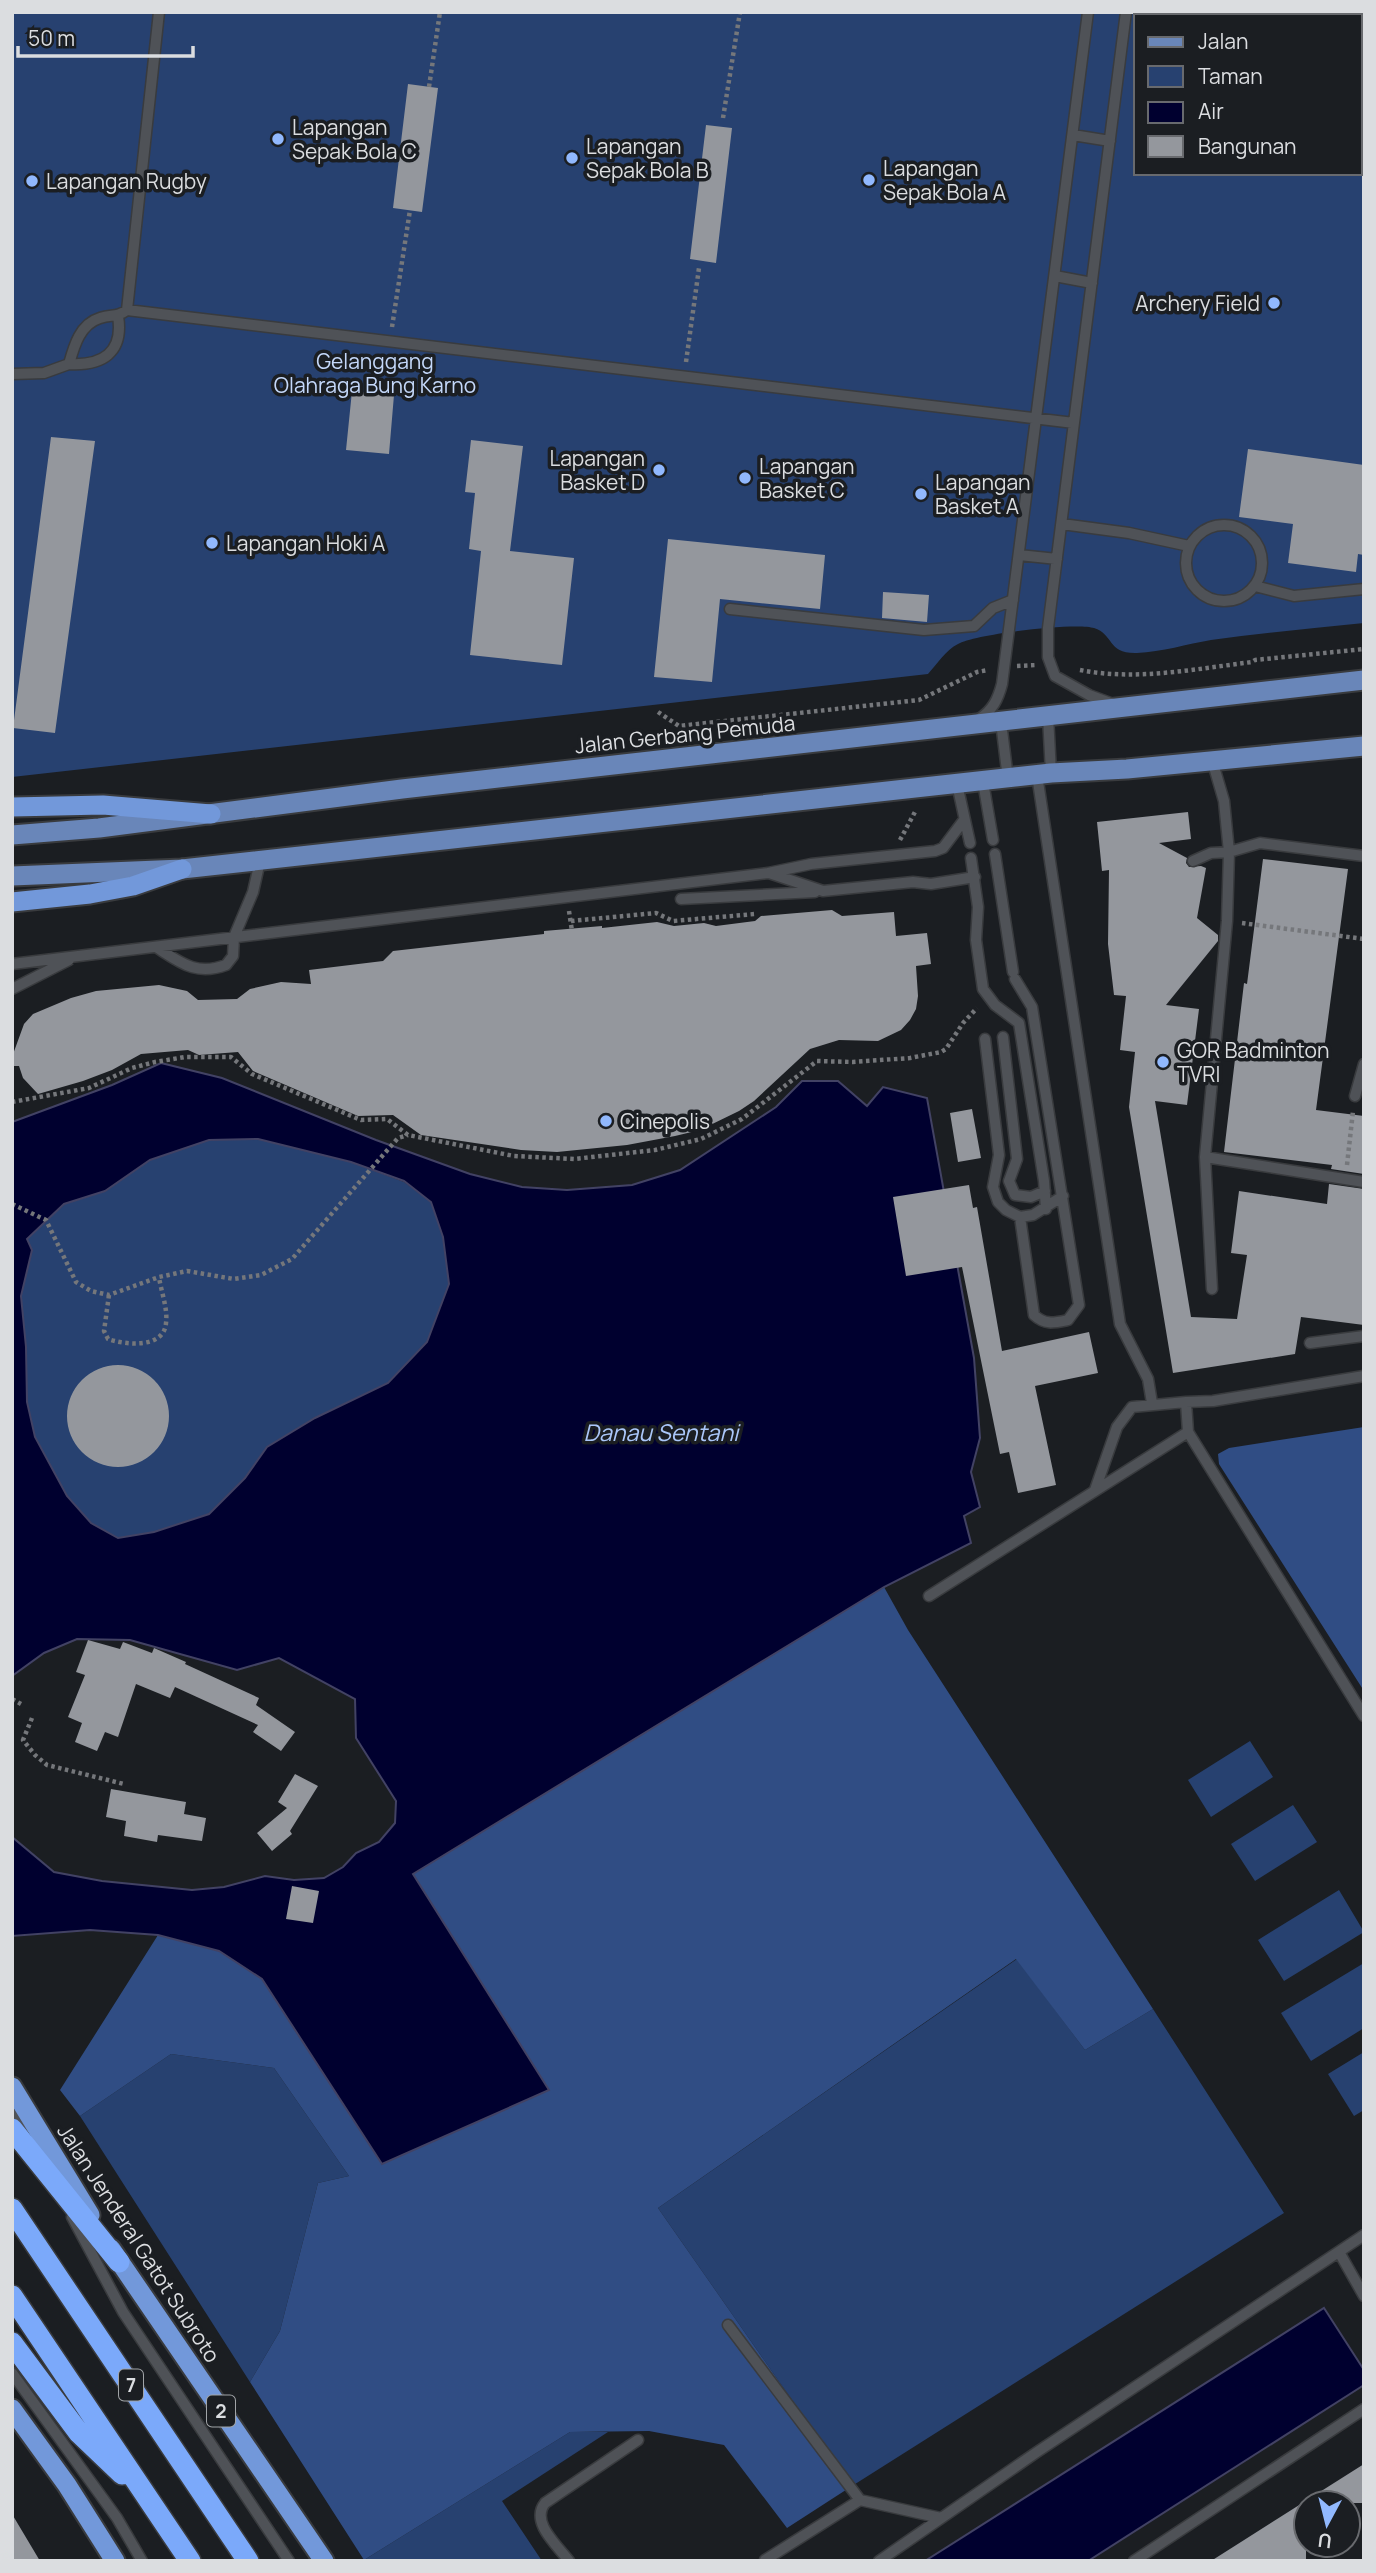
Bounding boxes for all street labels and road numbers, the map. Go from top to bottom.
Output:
street label: Jalan Gerbang Pemuda [573,709,797,759]
street label: Jalan Jenderal Gatot Subroto [51,2118,227,2368]
road number: 7 [119,2370,143,2400]
road number: 2 [207,2396,235,2426]

